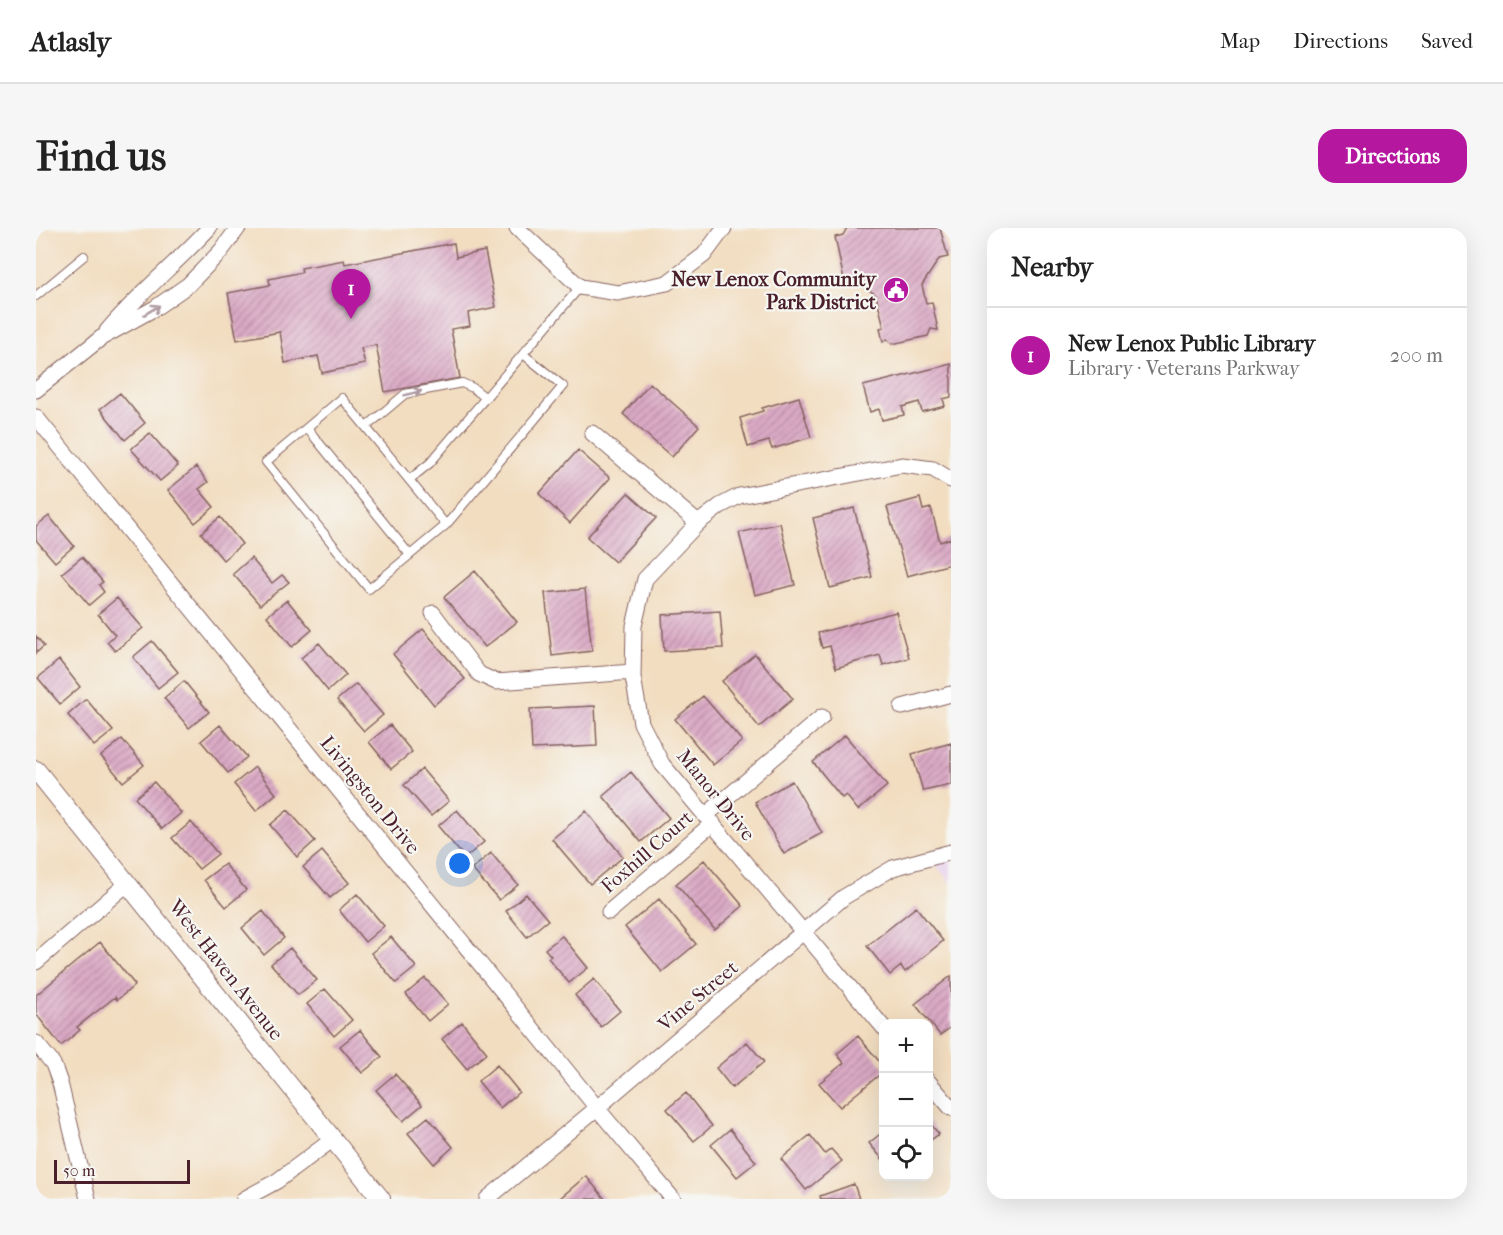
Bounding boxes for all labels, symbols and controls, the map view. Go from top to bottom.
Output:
text: Atlasly [30,25,111,58]
text: Map [1220,29,1260,53]
text: Directions [1293,29,1388,53]
text: Saved [1421,29,1473,53]
button: Directions [1318,129,1467,183]
text: Find us [36,132,166,181]
text: Nearby [1011,252,1093,283]
place label: New Lenox Community Park District [671,268,877,314]
pin: 1 [332,270,370,319]
public building icon: New Lenox Community Park District [881,275,911,305]
one-way arrow [143,303,160,315]
text: New Lenox Public Library [1068,331,1315,357]
text: 1 [1027,344,1034,367]
text: 200 m [1390,344,1443,367]
text: Library · Veterans Parkway [1068,357,1300,380]
one-way arrow [403,387,422,399]
street label: Livingston Drive [315,731,425,859]
street label: Manor Drive [672,745,760,845]
street label: Foxhill Court [597,806,697,898]
your location [445,849,474,878]
street label: West Haven Avenue [163,894,288,1045]
street label: Vine Street [653,956,743,1037]
map controls [879,1019,933,1181]
button: + [879,1019,933,1073]
button: − [879,1073,933,1127]
button: locate [879,1127,933,1181]
scale bar [54,1157,190,1184]
text: 50 m [63,1161,95,1180]

